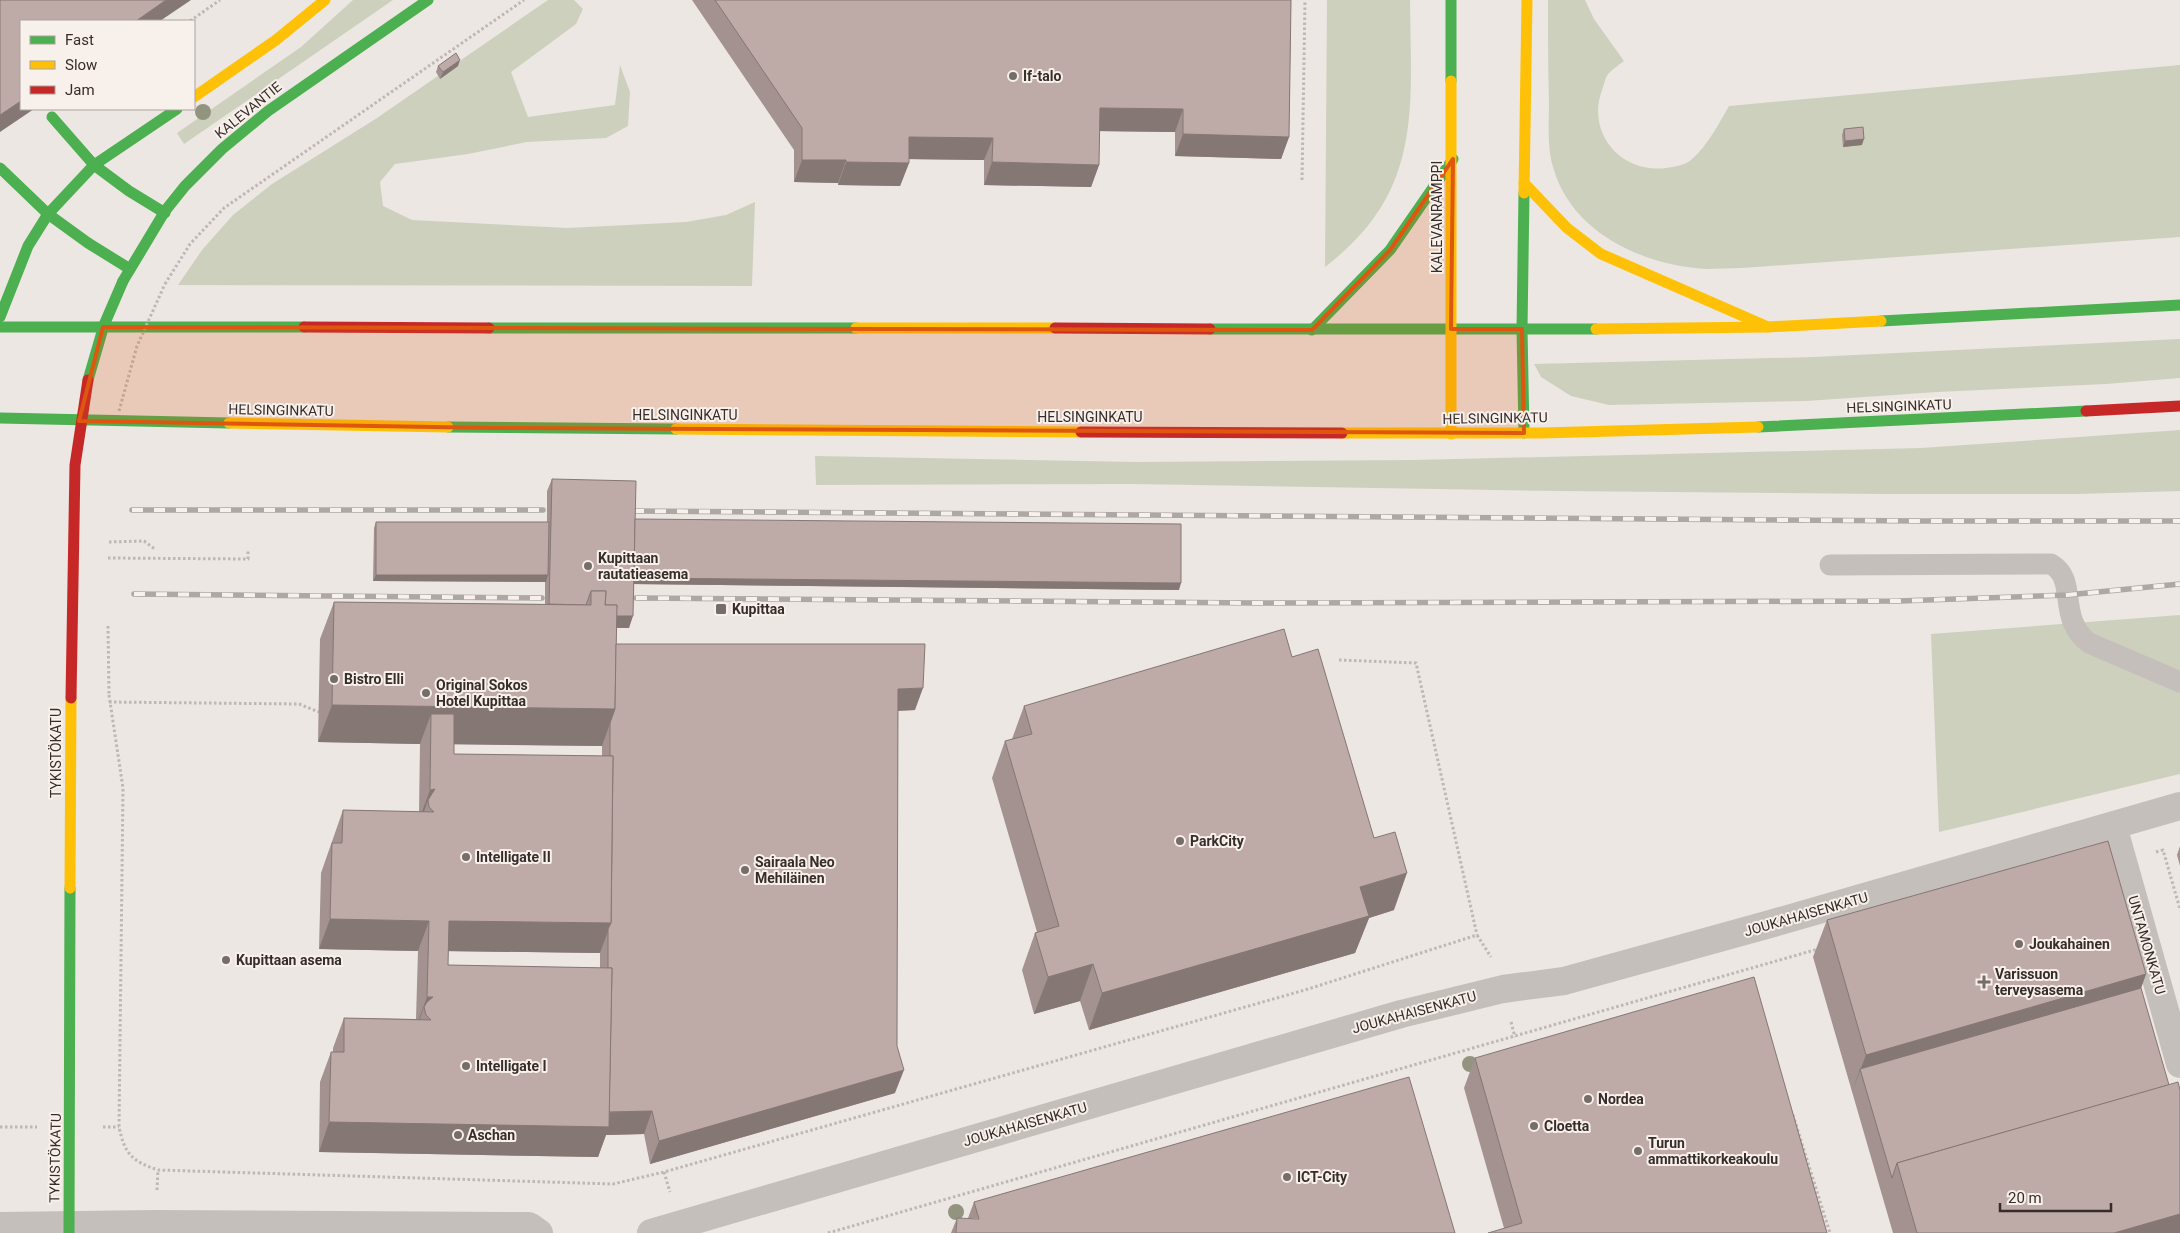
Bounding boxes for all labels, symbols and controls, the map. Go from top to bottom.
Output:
legend [20,20,195,110]
text: Fast [65,31,94,49]
text: Slow [65,56,97,74]
place label: If-talo [1023,68,1062,84]
marker: If-talo [1007,70,1019,82]
street label: KALEVANTIE [212,78,284,142]
text: Jam [65,81,95,99]
street label: KALEVANRAMPPI [1429,161,1445,273]
street label: HELSINGINKATU [1846,396,1952,416]
street label: HELSINGINKATU [228,401,334,419]
street label: HELSINGINKATU [632,407,738,423]
street label: HELSINGINKATU [1037,409,1143,425]
street label: HELSINGINKATU [1442,409,1548,427]
place label: Kupittaan rautatieasema [598,550,689,582]
marker: Kupittaan rautatieasema [582,560,594,572]
place label: Kupittaa [732,601,785,617]
marker: Kupittaa [714,602,728,616]
place label: Bistro Elli [344,671,404,687]
marker: Bistro Elli [328,673,340,685]
place label: Original Sokos Hotel Kupittaa [436,677,528,709]
marker: Original Sokos Hotel Kupittaa [420,687,432,699]
street label: TYKISTÖKATU [48,708,64,798]
place label: ParkCity [1190,833,1245,849]
marker: ParkCity [1174,835,1186,847]
place label: Intelligate II [476,849,551,865]
marker: Intelligate II [460,851,472,863]
place label: Sairaala Neo Mehiläinen [755,854,835,886]
marker: Sairaala Neo Mehiläinen [739,864,751,876]
street label: JOUKAHAISENKATU [1742,889,1870,939]
street label: UNTAMONKATU [2125,894,2169,996]
place label: Joukahainen [2029,936,2110,952]
marker: Joukahainen [2013,938,2025,950]
place label: Kupittaan asema [236,952,342,968]
marker: Kupittaan asema [220,954,232,966]
place label: Varissuon terveysasema [1995,966,2084,998]
marker: Varissuon terveysasema [1977,975,1991,989]
street label: JOUKAHAISENKATU [1350,988,1478,1036]
place label: Intelligate I [476,1058,547,1074]
marker: Intelligate I [460,1060,472,1072]
place label: Nordea [1598,1091,1644,1107]
marker: Nordea [1582,1093,1594,1105]
street label: JOUKAHAISENKATU [961,1099,1089,1149]
street label: TYKISTÖKATU [46,1113,64,1203]
place label: Cloetta [1544,1118,1590,1134]
marker: Cloetta [1528,1120,1540,1132]
place label: Aschan [468,1127,515,1143]
marker: Aschan [452,1129,464,1141]
place label: Turun ammattikorkeakoulu [1648,1135,1778,1167]
marker: Turun ammattikorkeakoulu [1632,1145,1644,1157]
place label: ICT-City [1297,1169,1348,1185]
marker: ICT-City [1281,1171,1293,1183]
scale bar [2000,1180,2111,1212]
text: 20 m [2008,1189,2042,1207]

